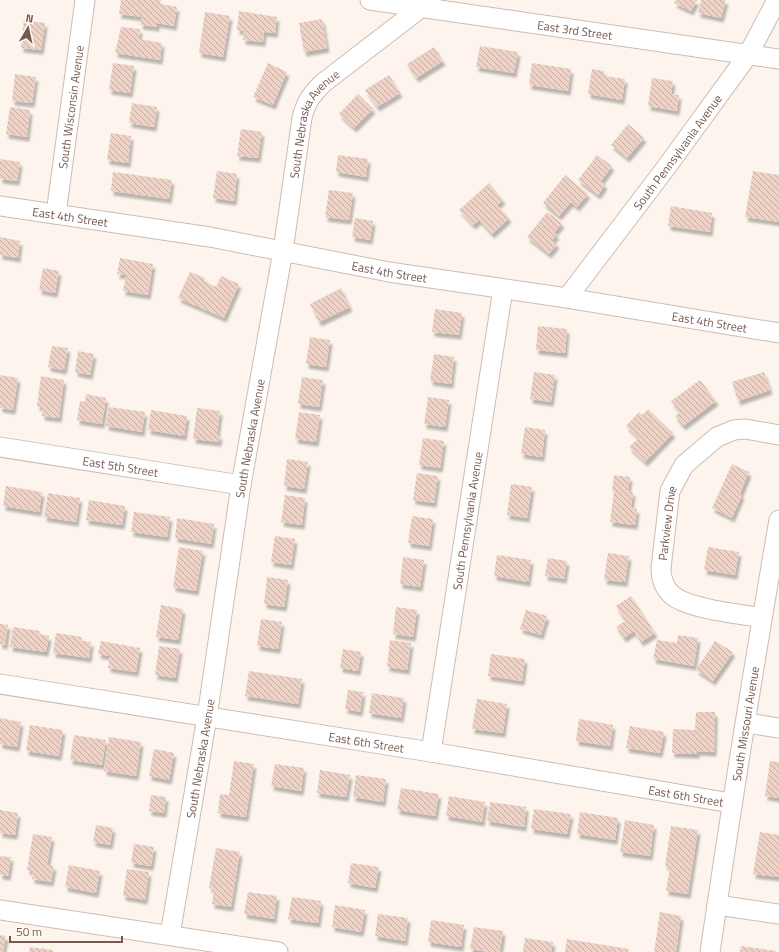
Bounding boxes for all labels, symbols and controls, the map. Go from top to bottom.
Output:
north arrow [8,8,48,48]
text: N [25,10,35,27]
street label: East 3rd Street [536,15,615,44]
street label: South Wisconsin Avenue [53,44,88,170]
street label: South Nebraska Avenue [284,64,343,180]
street label: South Pennsylvania Avenue [628,90,726,214]
street label: East 4th Street [31,201,110,231]
street label: East 4th Street [350,255,429,287]
street label: East 4th Street [670,306,749,337]
street label: South Nebraska Avenue [230,377,269,499]
street label: South Pennsylvania Avenue [447,450,487,591]
street label: East 5th Street [81,451,160,481]
street label: Parkview Drive [652,482,681,562]
street label: South Missouri Avenue [726,665,764,783]
street label: South Nebraska Avenue [180,698,219,820]
street label: East 6th Street [327,727,406,757]
street label: East 6th Street [647,780,726,811]
scale bar [10,918,122,944]
text: 50 m [16,922,42,941]

